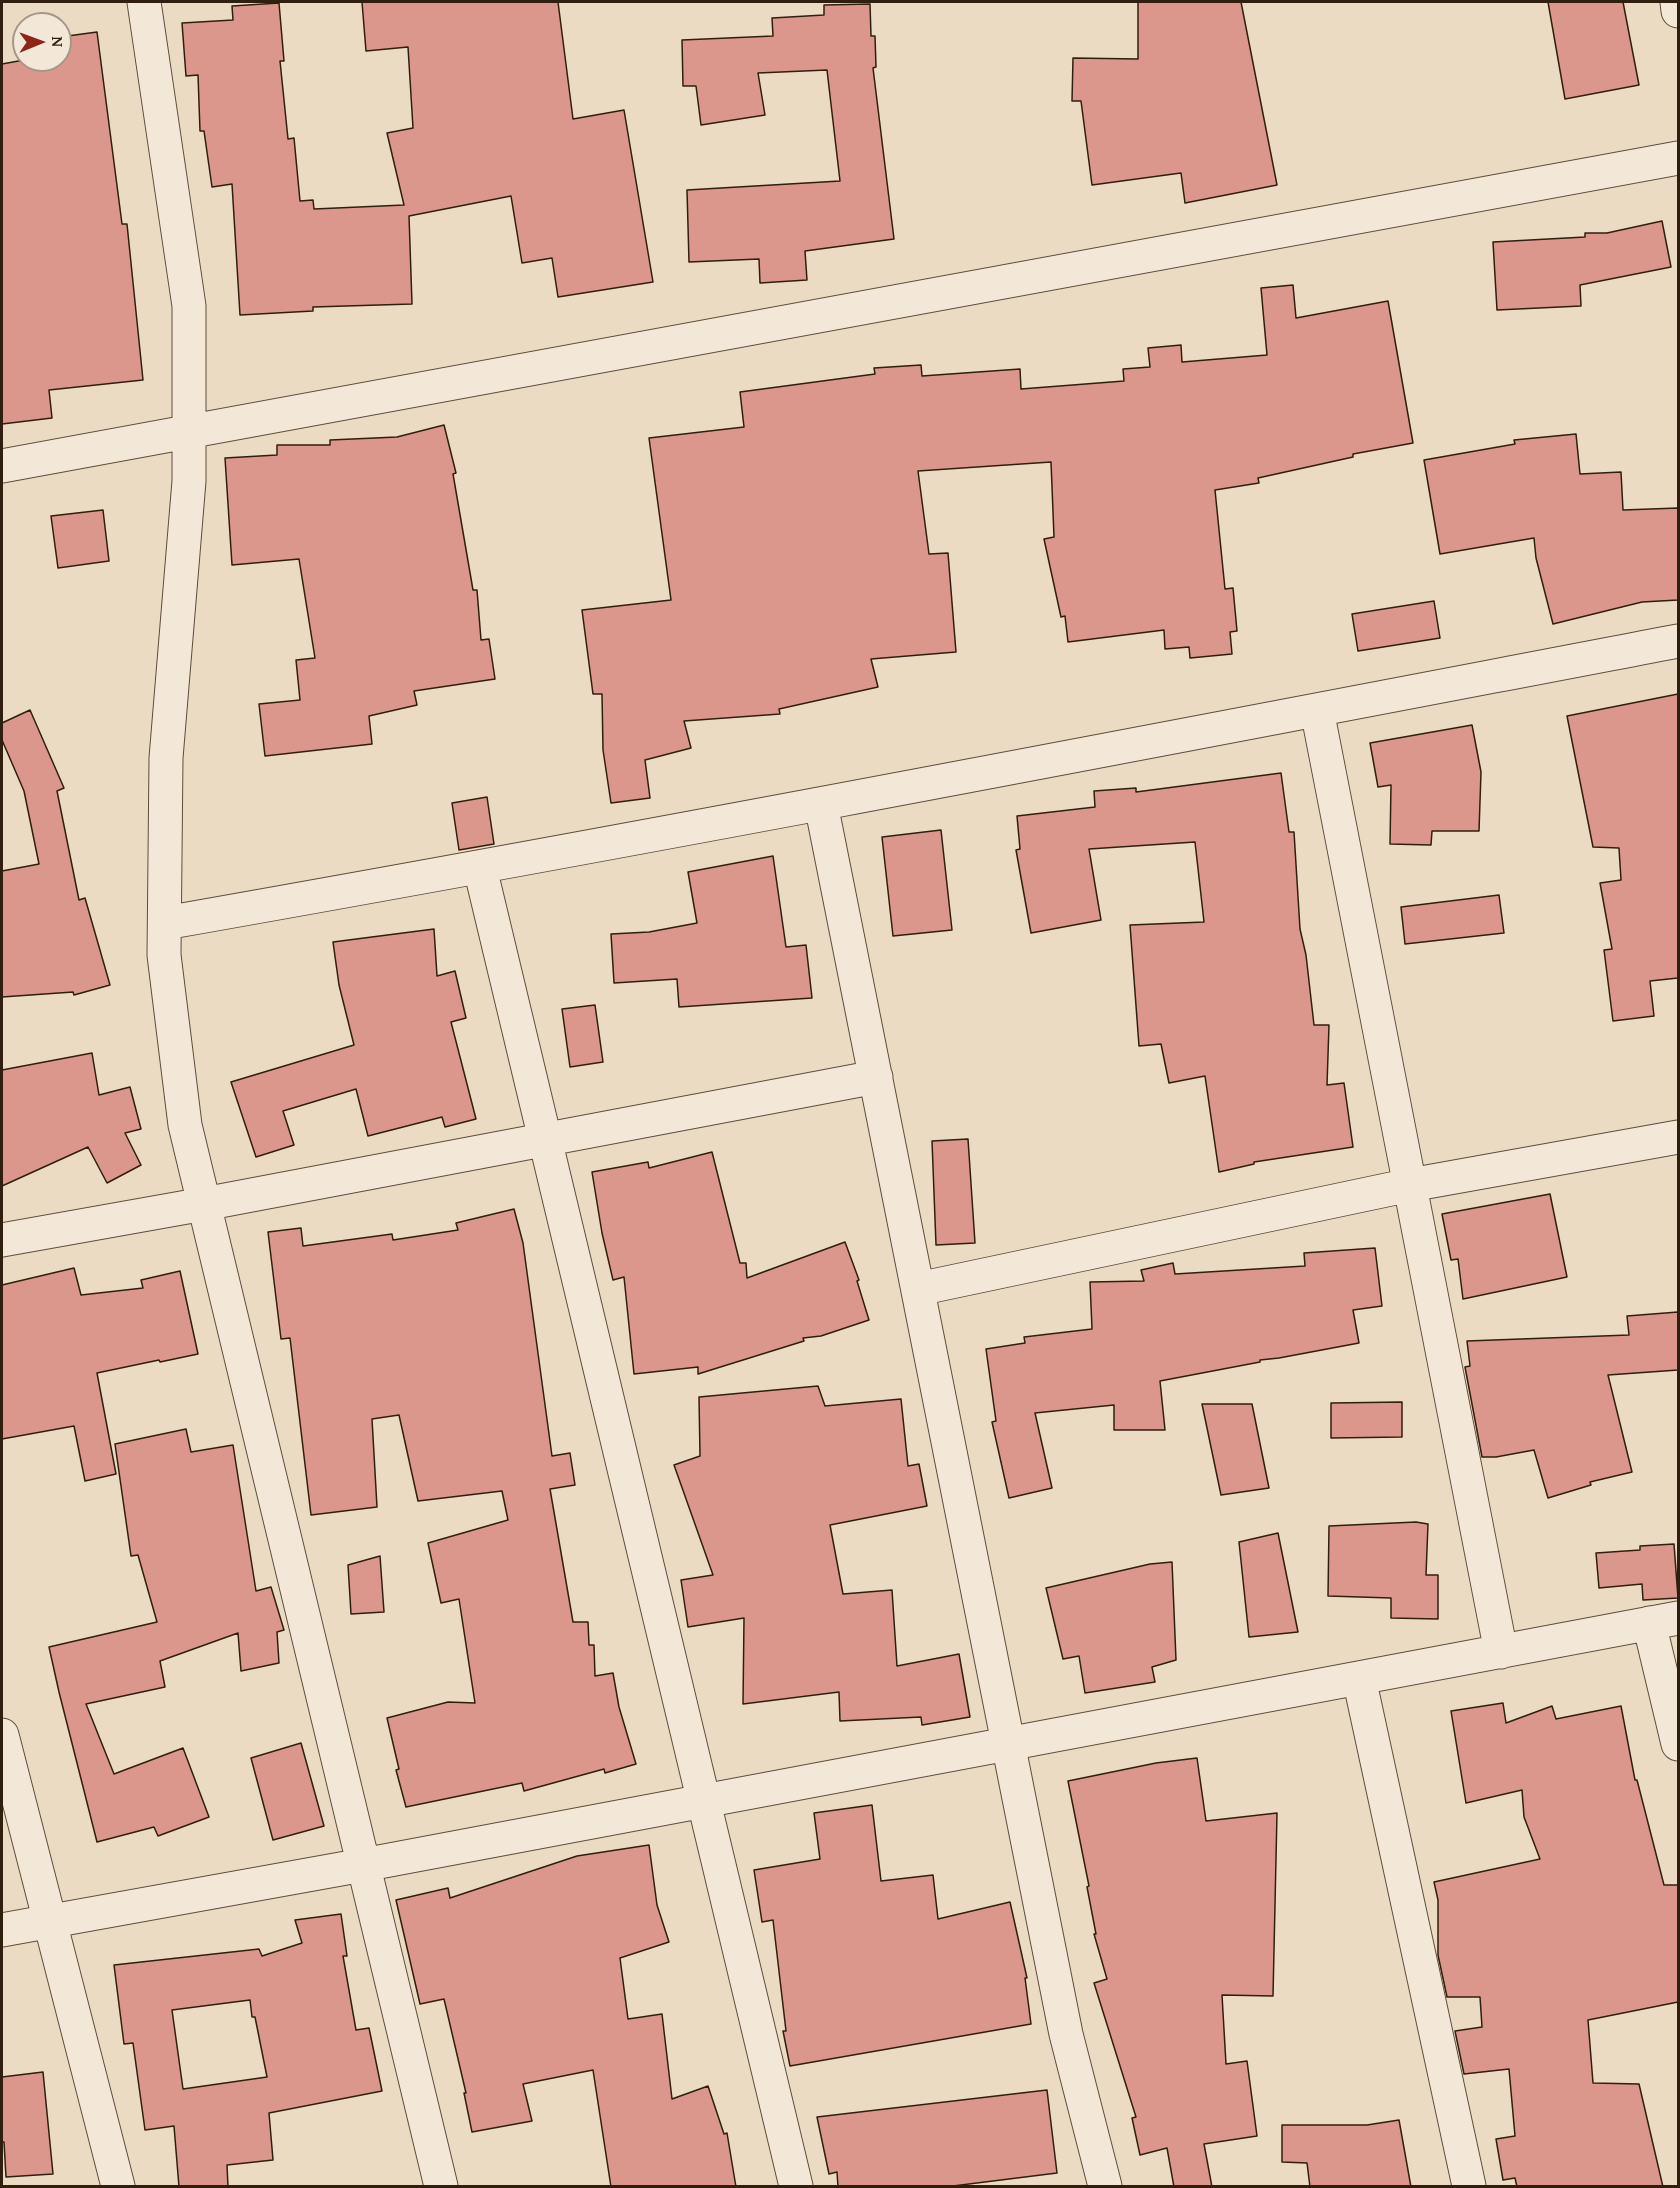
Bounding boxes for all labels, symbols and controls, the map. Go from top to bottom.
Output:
north arrow [12,12,72,72]
text: N [46,36,70,47]

